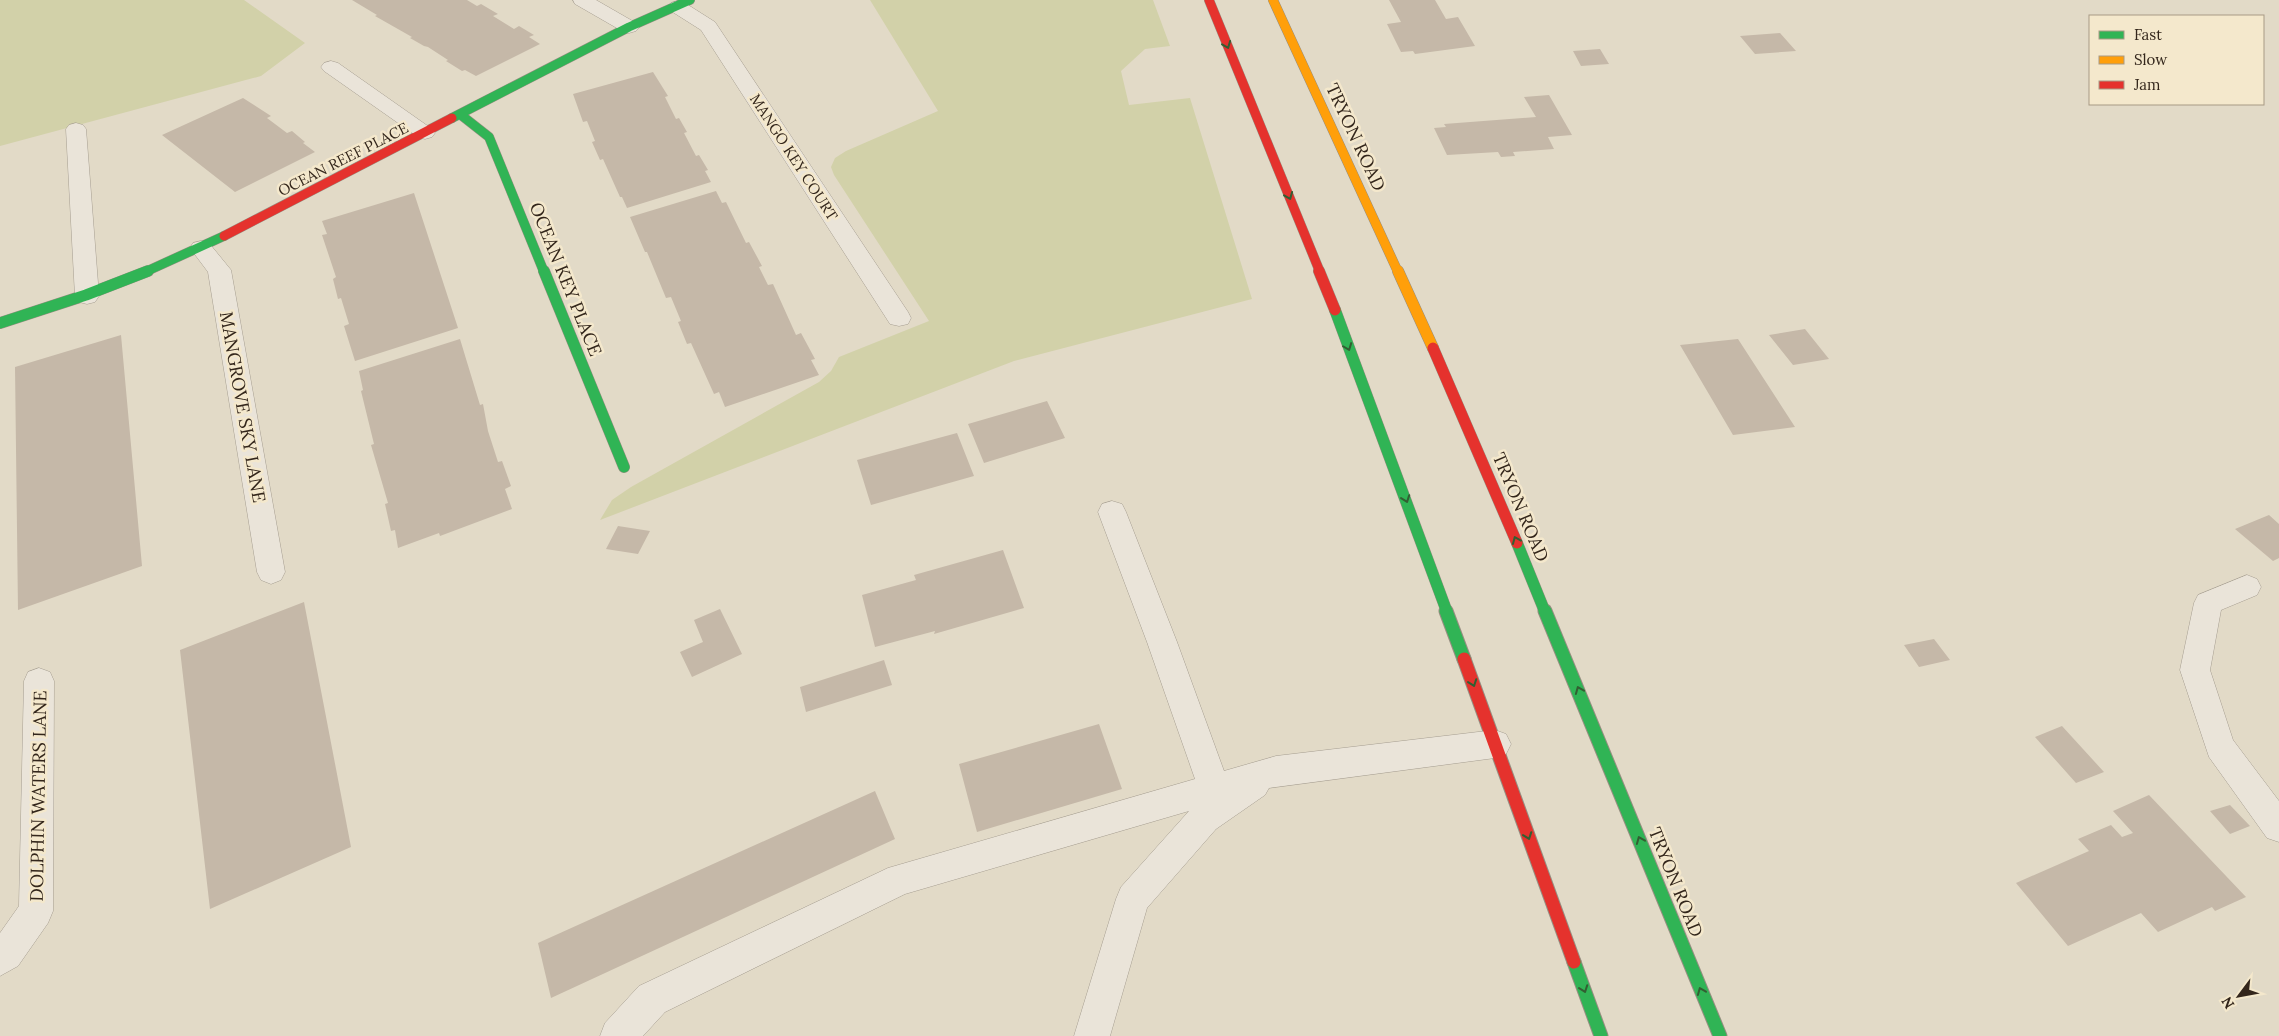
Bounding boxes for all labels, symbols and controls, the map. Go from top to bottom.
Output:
legend [2089,15,2264,105]
text: Fast [2134,25,2162,44]
one-way arrow [1221,40,1232,49]
text: Slow [2134,50,2167,69]
text: Jam [2133,75,2161,94]
street label: TRYON ROAD [1321,79,1391,195]
street label: MANGO KEY COURT [746,90,842,224]
street label: OCEAN REEF PLACE [275,118,411,200]
one-way arrow [1282,191,1293,200]
street label: OCEAN KEY PLACE [525,199,607,359]
street label: MANGROVE SKY LANE [215,310,271,504]
one-way arrow [1342,342,1352,351]
street label: TRYON ROAD [1488,449,1554,565]
one-way arrow [1400,494,1410,503]
one-way arrow [1512,536,1523,545]
one-way arrow [1467,678,1477,687]
one-way arrow [1574,686,1585,695]
street label: DOLPHIN WATERS LANE [25,690,51,902]
street label: TRYON ROAD [1644,824,1708,940]
one-way arrow [1522,831,1532,840]
one-way arrow [1636,836,1646,845]
north arrow [2214,971,2264,1021]
one-way arrow [1578,984,1588,992]
one-way arrow [1697,987,1708,996]
text: N [2217,993,2238,1012]

